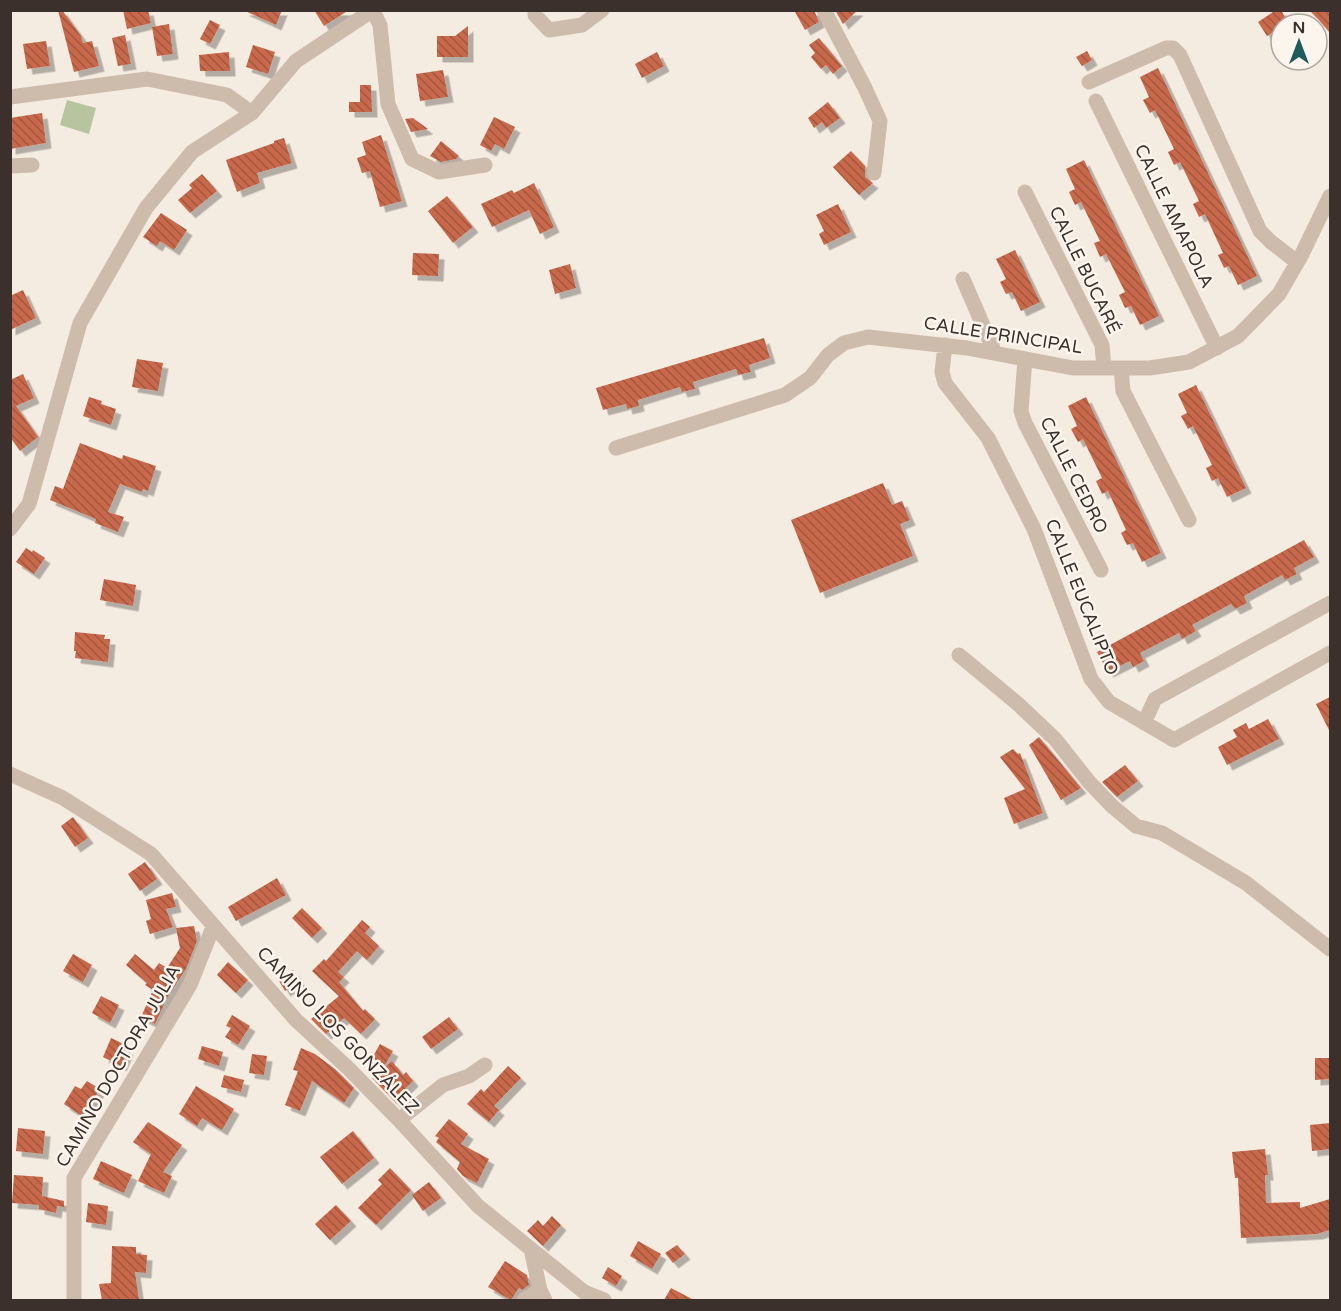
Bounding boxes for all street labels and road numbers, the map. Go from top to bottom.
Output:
street label: CALLE AMAPOLA [1130,141,1218,291]
street label: CALLE BUCARÉ [1045,203,1125,337]
street label: CALLE PRINCIPAL [922,312,1084,358]
street label: CALLE CEDRO [1035,413,1113,537]
street label: CALLE EUCALIPTO [1041,516,1123,678]
street label: CAMINO LOS GONZÁLEZ [252,942,424,1118]
street label: CAMINO DOCTORA JULIA [51,961,185,1171]

